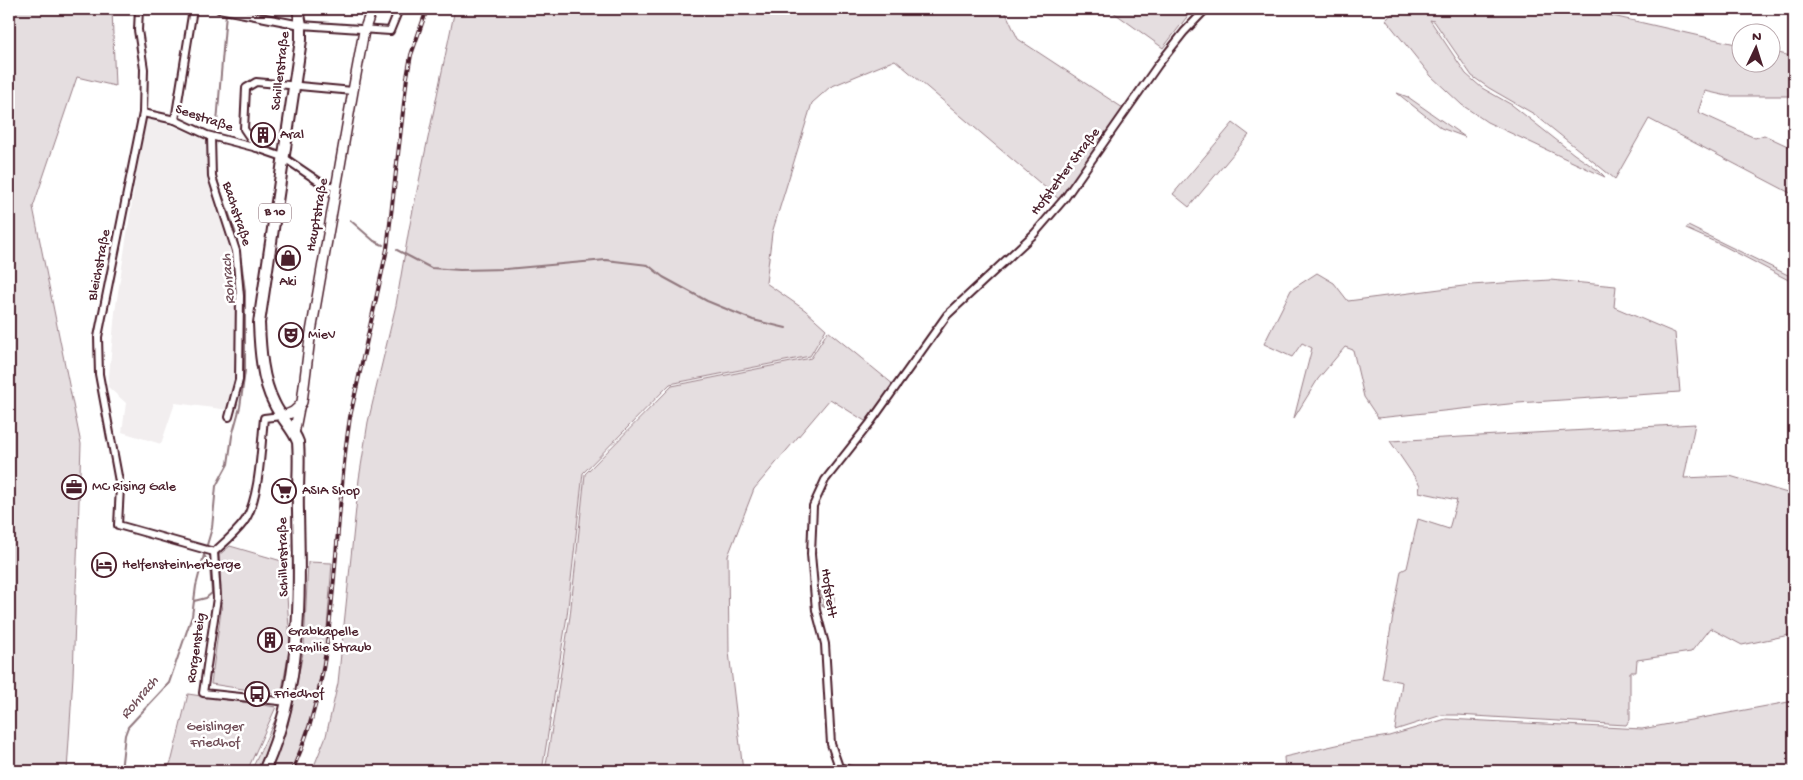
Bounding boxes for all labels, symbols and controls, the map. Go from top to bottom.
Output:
north arrow [1730,22,1780,72]
text: N [1752,29,1762,46]
street label: Schillerstraße [268,30,294,111]
street label: Seestraße [173,101,236,137]
building icon: Aral [250,122,276,148]
street label: Hofstetter Straße [1028,124,1105,219]
place label: Aral [280,127,304,144]
street label: Hauptstraße [303,176,333,253]
street label: Bachstraße [217,179,255,249]
road number: B 10 [259,204,291,222]
street label: Bleichstraße [85,227,115,303]
shop icon: Aki [275,245,301,271]
water label: Rohrach [218,252,240,305]
place label: Aki [279,274,297,291]
theatre icon: MieV [278,322,304,348]
place label: MieV [308,327,336,344]
office icon: MC Rising Gale [61,474,87,500]
supermarket icon: ASIA Shop [271,478,297,504]
place label: MC Rising Gale [92,479,177,496]
place label: ASIA Shop [302,483,360,500]
street label: Schillerstraße [275,516,293,597]
hotel icon: Helfensteinherberge [91,552,117,578]
place label: Helfensteinherberge [122,557,241,574]
street label: Hofstett [816,568,840,620]
street label: Rorgensteig [184,612,210,684]
place label: Grabkapelle Familie Straub [287,624,372,657]
building icon: Grabkapelle Familie Straub [257,627,283,653]
water label: Rohrach [117,672,164,723]
bus stop icon: Friedhof [244,681,270,707]
place label: Friedhof [273,686,325,703]
park label: Geislinger Friedhof [186,719,245,752]

